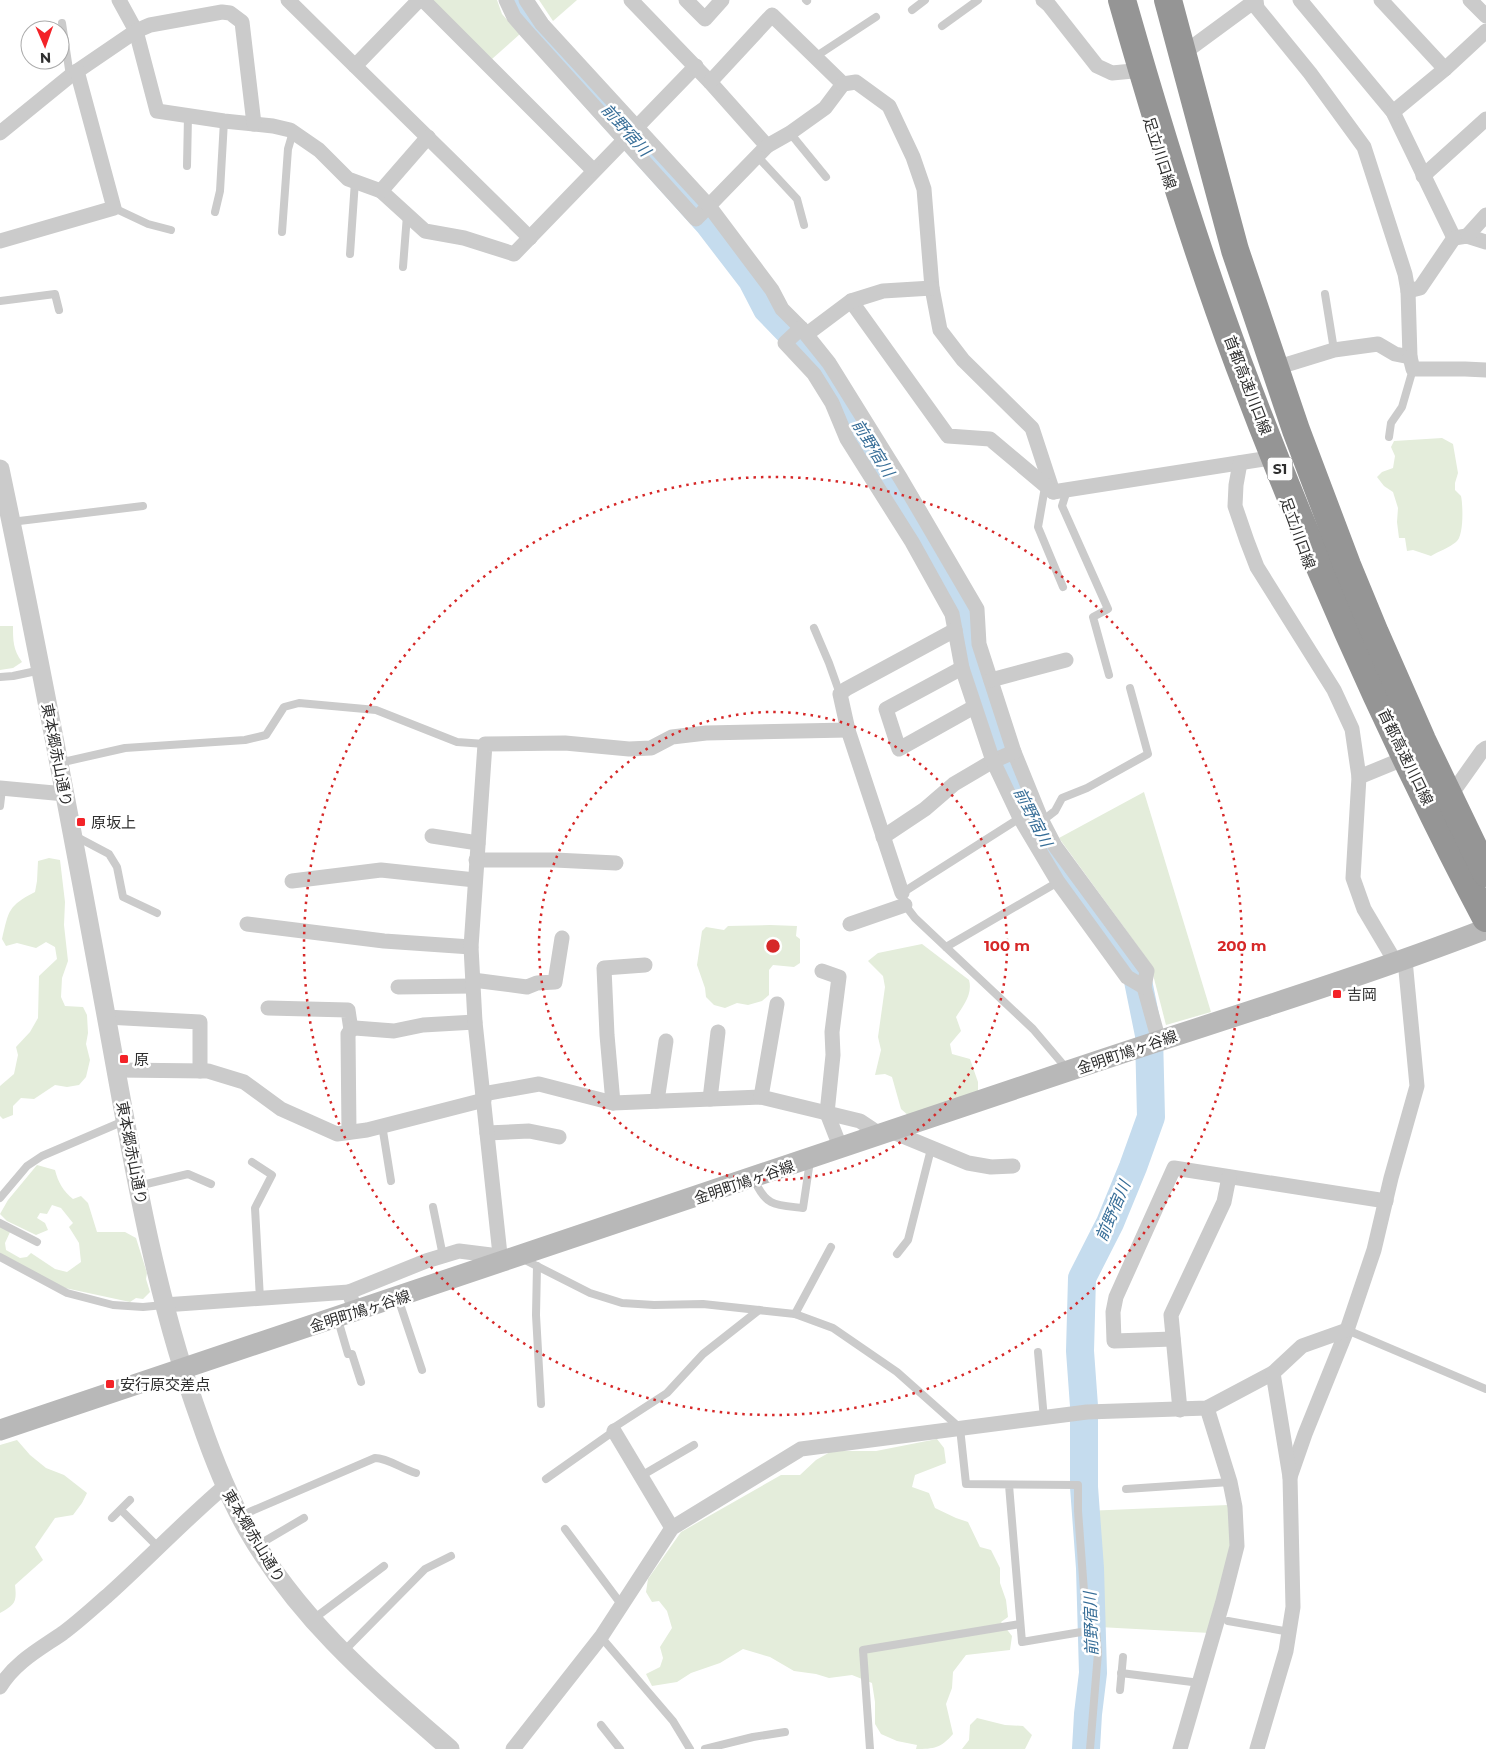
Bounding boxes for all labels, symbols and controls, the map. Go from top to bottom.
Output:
north arrow [20,20,70,70]
text: N [39,49,51,67]
water label: 前野宿川 [598,100,656,162]
street label: 足立川口線 [1139,114,1181,192]
street label: 首都高速川口線 [1220,333,1276,437]
water label: 前野宿川 [848,416,899,482]
road number: S1 [1268,458,1292,480]
street label: 足立川口線 [1276,495,1320,571]
street label: 東本郷赤山通り [38,702,76,808]
street label: 首都高速川口線 [1374,706,1438,808]
water label: 前野宿川 [1010,784,1057,852]
place label: 原坂上 [91,813,136,832]
marker: 原坂上 [75,816,87,828]
text: 100 m [984,936,1030,955]
text: 200 m [1217,936,1267,955]
centre of rings [764,937,782,955]
place label: 吉岡 [1347,985,1377,1004]
marker: 吉岡 [1331,988,1343,1000]
street label: 金明町鳩ヶ谷線 [1074,1026,1180,1078]
place label: 原 [134,1050,149,1069]
marker: 原 [118,1053,130,1065]
street label: 東本郷赤山通り [113,1100,151,1206]
street label: 金明町鳩ヶ谷線 [691,1156,797,1208]
water label: 前野宿川 [1092,1176,1135,1244]
street label: 金明町鳩ヶ谷線 [307,1286,413,1336]
place label: 安行原交差点 [120,1375,210,1394]
marker: 安行原交差点 [104,1378,116,1390]
street label: 東本郷赤山通り [219,1486,289,1586]
water label: 前野宿川 [1080,1590,1102,1656]

